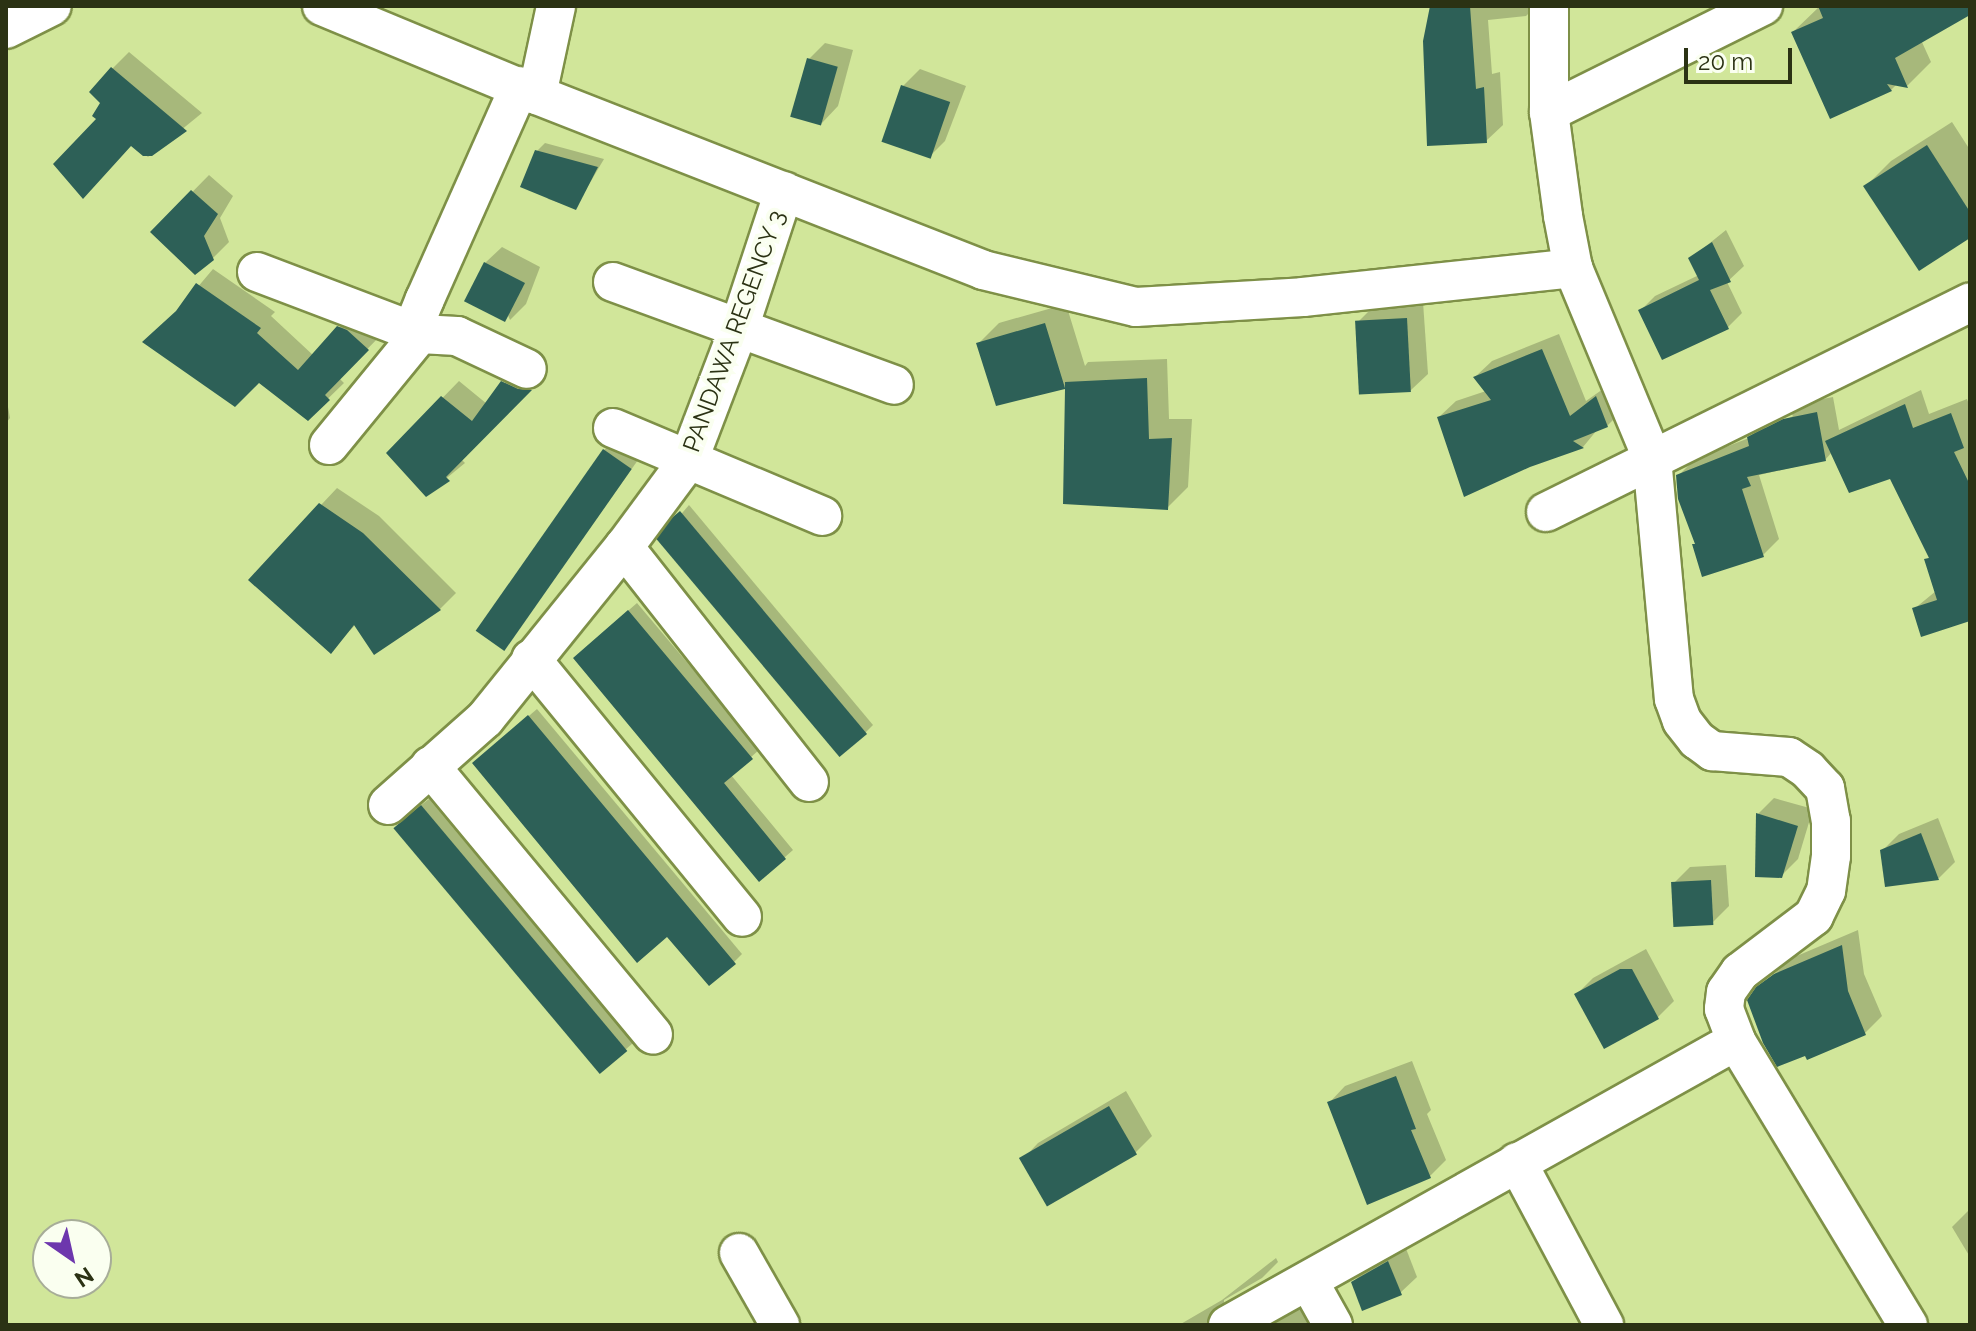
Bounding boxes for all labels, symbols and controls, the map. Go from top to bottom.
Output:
scale bar [1688,32,1796,82]
text: 20 m [1698,47,1753,76]
street label: PANDAWA REGENCY 3 [677,205,791,457]
north arrow [32,1219,112,1299]
text: N [70,1262,99,1293]

